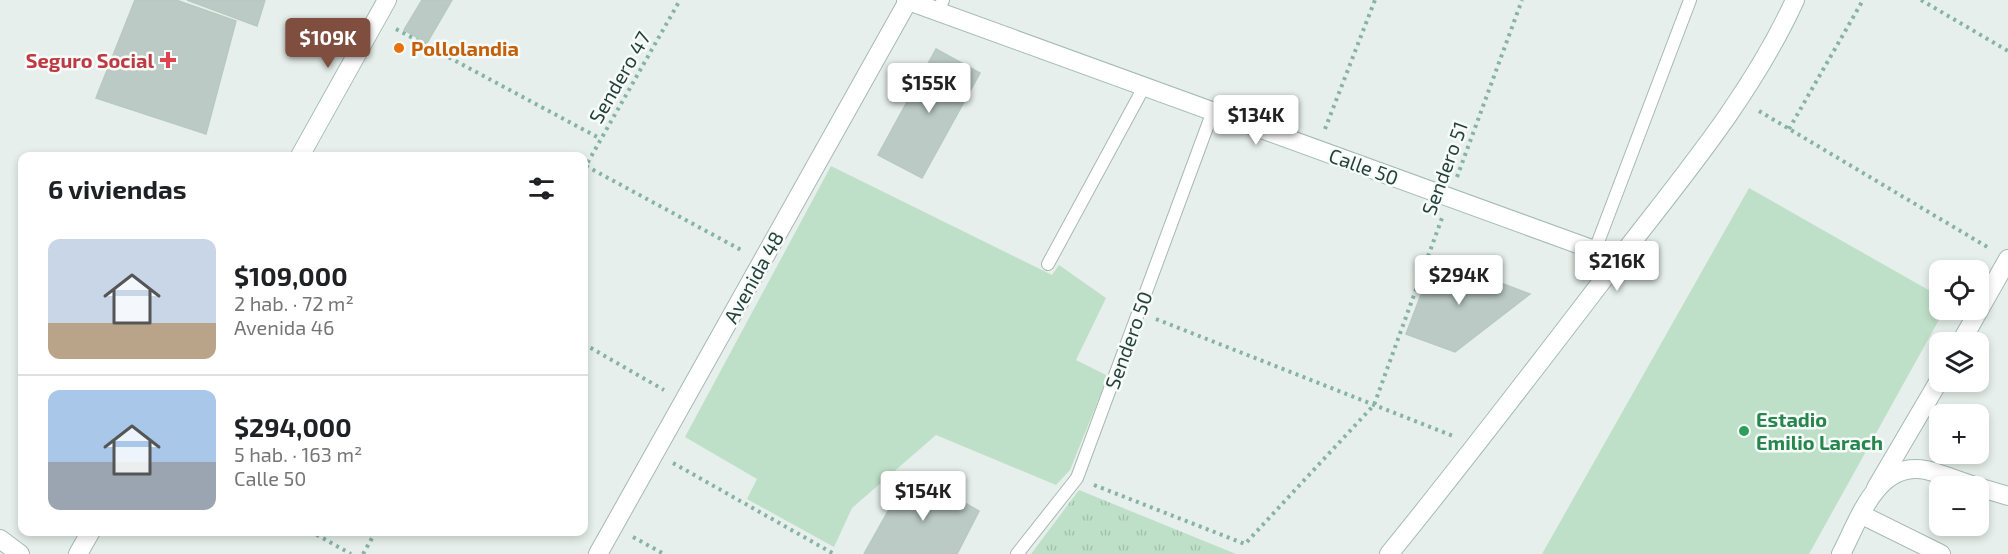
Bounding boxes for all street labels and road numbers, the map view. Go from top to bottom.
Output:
street label: Sendero 47 [583,27,655,127]
street label: Sendero 51 [1416,118,1472,218]
street label: Calle 50 [1326,142,1402,190]
street label: Avenida 48 [718,227,788,327]
street label: Sendero 50 [1099,288,1157,392]

